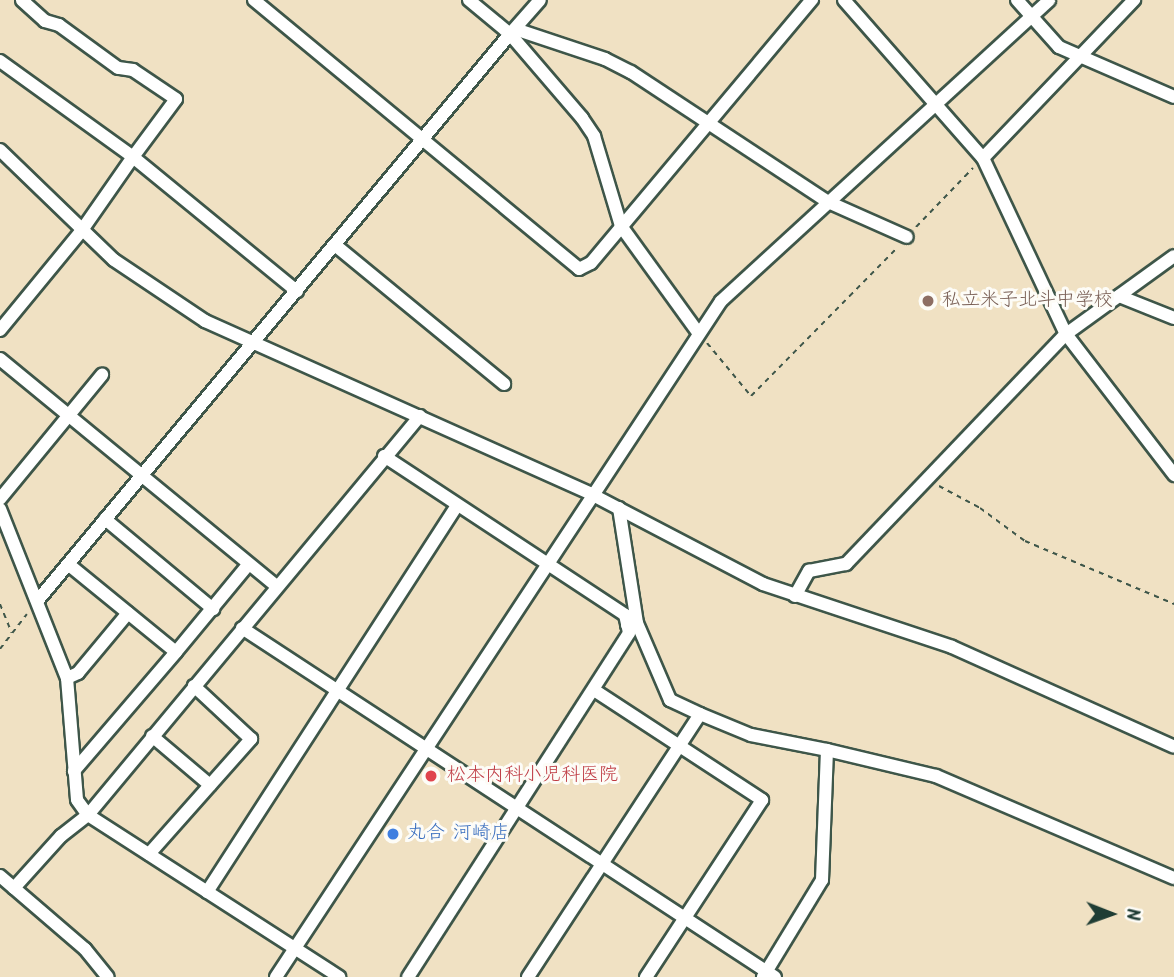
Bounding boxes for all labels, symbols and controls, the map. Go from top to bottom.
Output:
place label: 私立米子北斗中学校 [942,290,1113,312]
marker: 私立米子北斗中学校 [920,293,936,309]
place label: 松本内科小児科医院 [447,765,618,787]
marker: 松本内科小児科医院 [421,766,441,786]
place label: 丸合 河崎店 [407,823,510,845]
marker: 丸合 河崎店 [385,826,401,842]
north arrow [1076,879,1146,949]
text: N [1117,908,1147,921]

